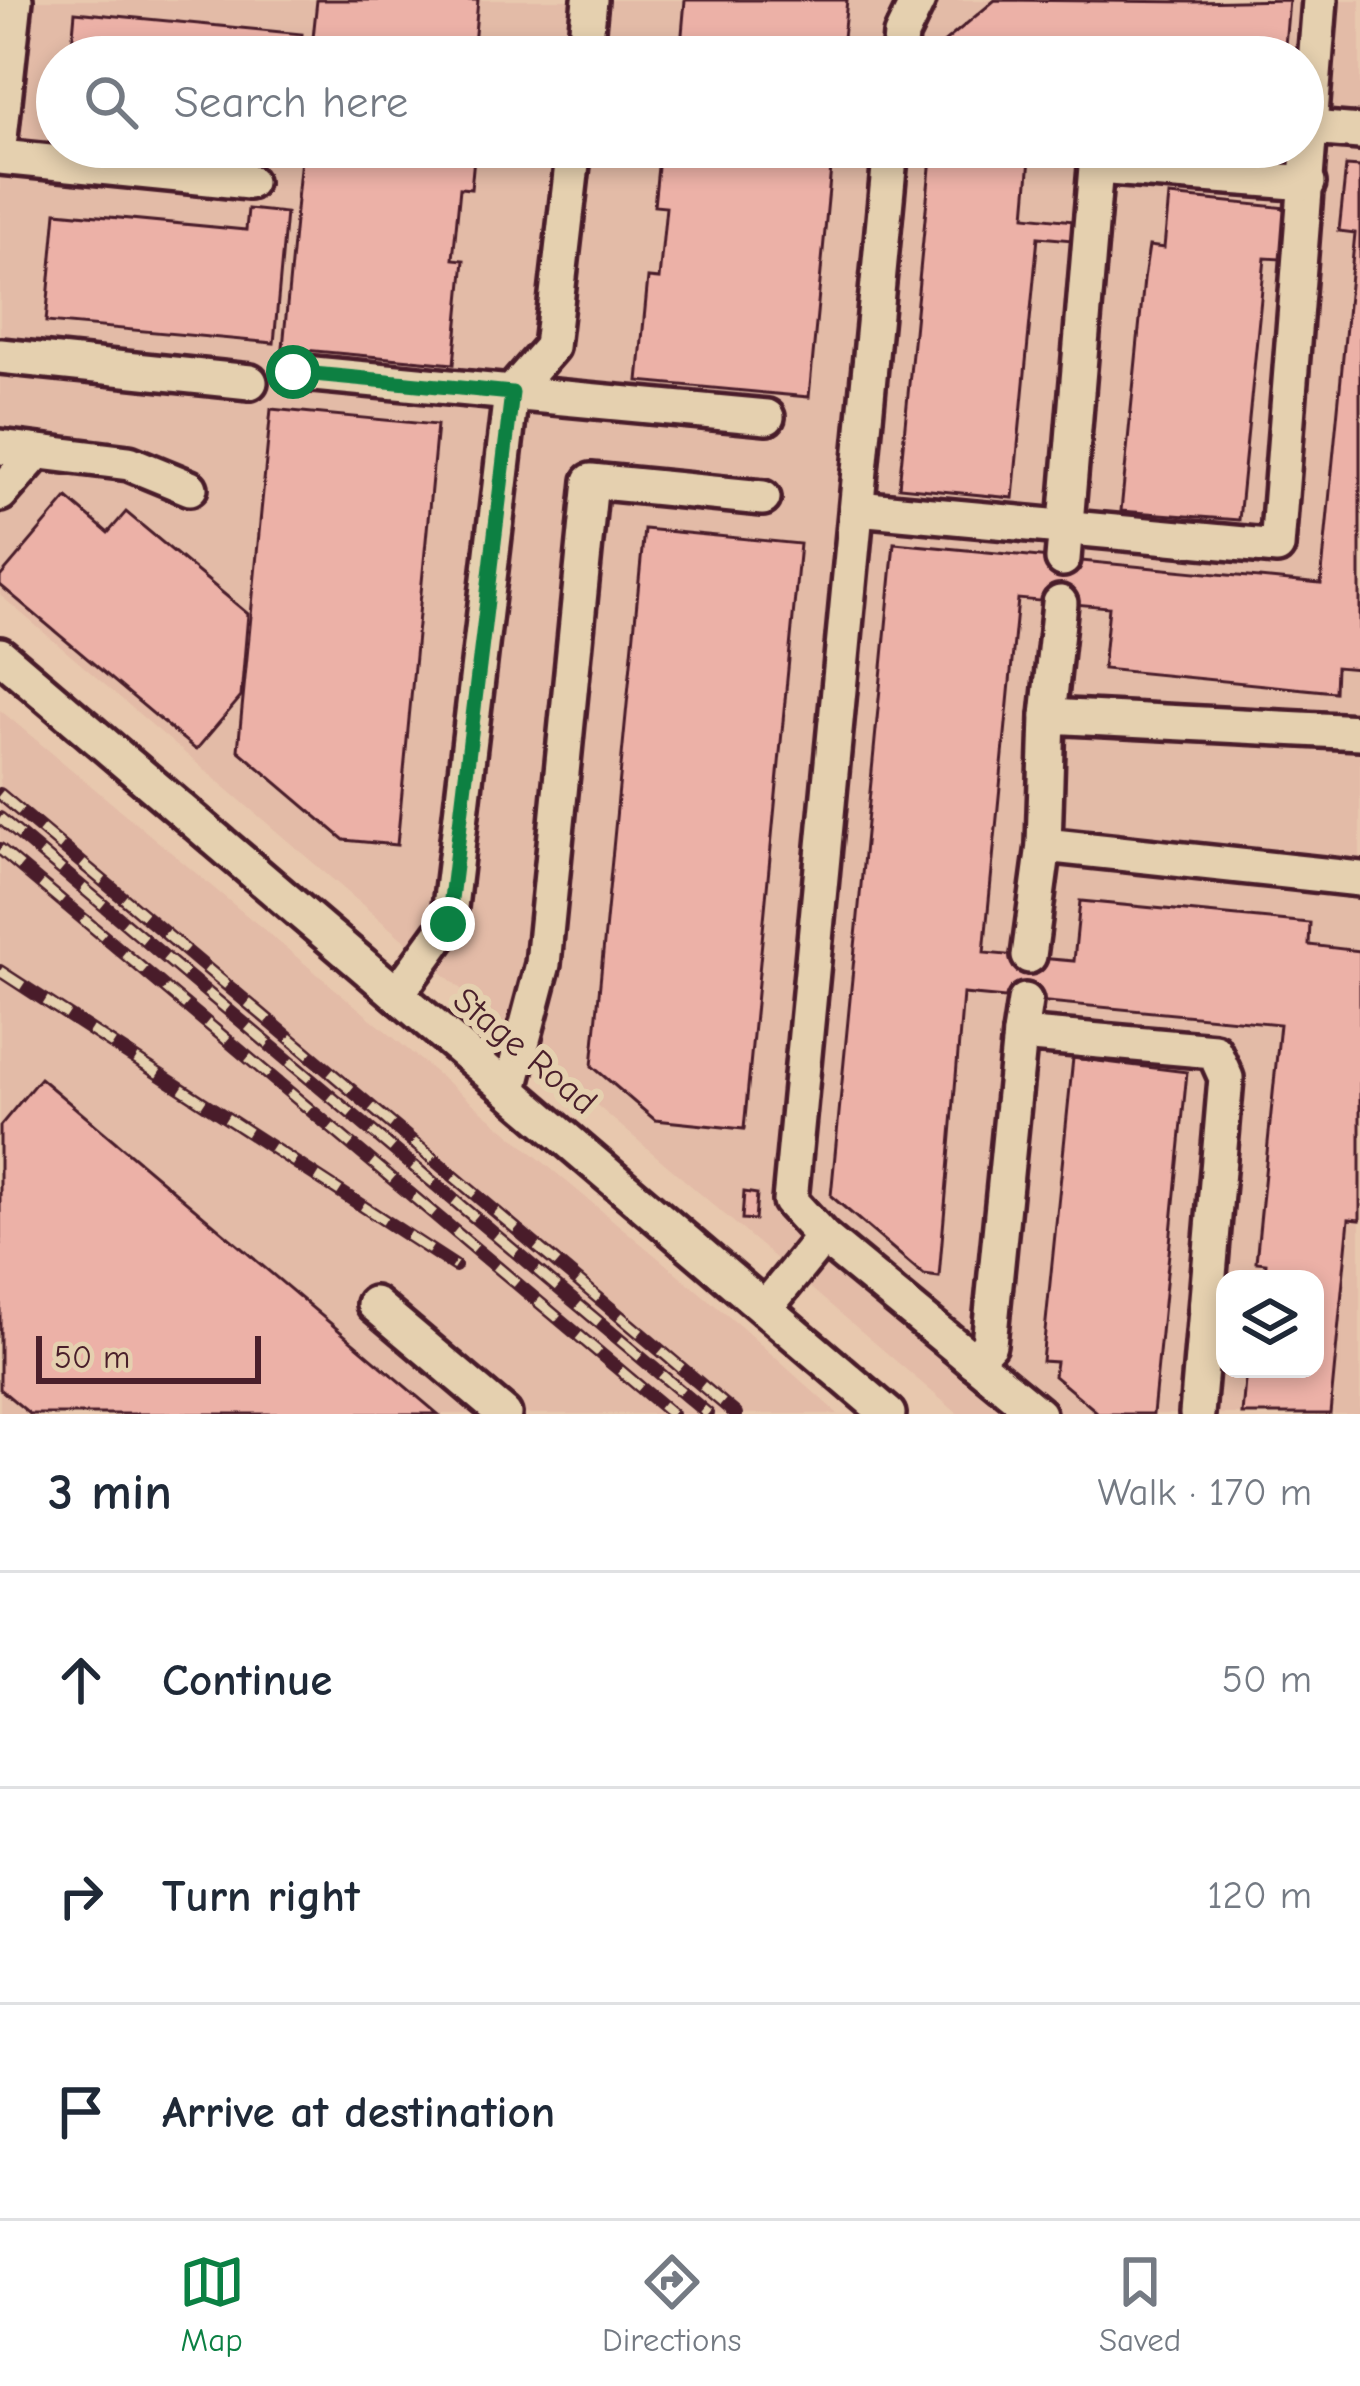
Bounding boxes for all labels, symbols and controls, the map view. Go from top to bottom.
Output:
search box [36,36,1324,168]
icon: search [78,69,144,135]
text: Search here [174,76,408,128]
route start [266,345,320,399]
route end [421,897,475,951]
street label: Stage Road [445,979,605,1123]
map controls [1216,1270,1324,1378]
button: layers [1216,1270,1324,1378]
scale bar [36,1330,261,1383]
text: 50 m [54,1338,130,1376]
text: 3 min [48,1463,172,1522]
text: Walk · 170 m [1097,1470,1312,1515]
icon: ahead [48,1647,114,1713]
text: Continue [162,1654,332,1706]
text: 50 m [1222,1657,1312,1702]
icon: right [48,1863,114,1929]
text: Turn right [162,1870,360,1922]
text: 120 m [1207,1873,1312,1918]
icon: arrive [48,2079,114,2145]
text: Arrive at destination [162,2086,555,2138]
tab: Map [179,2249,245,2359]
tab: Directions [602,2249,742,2359]
tab: Saved [1099,2249,1181,2359]

